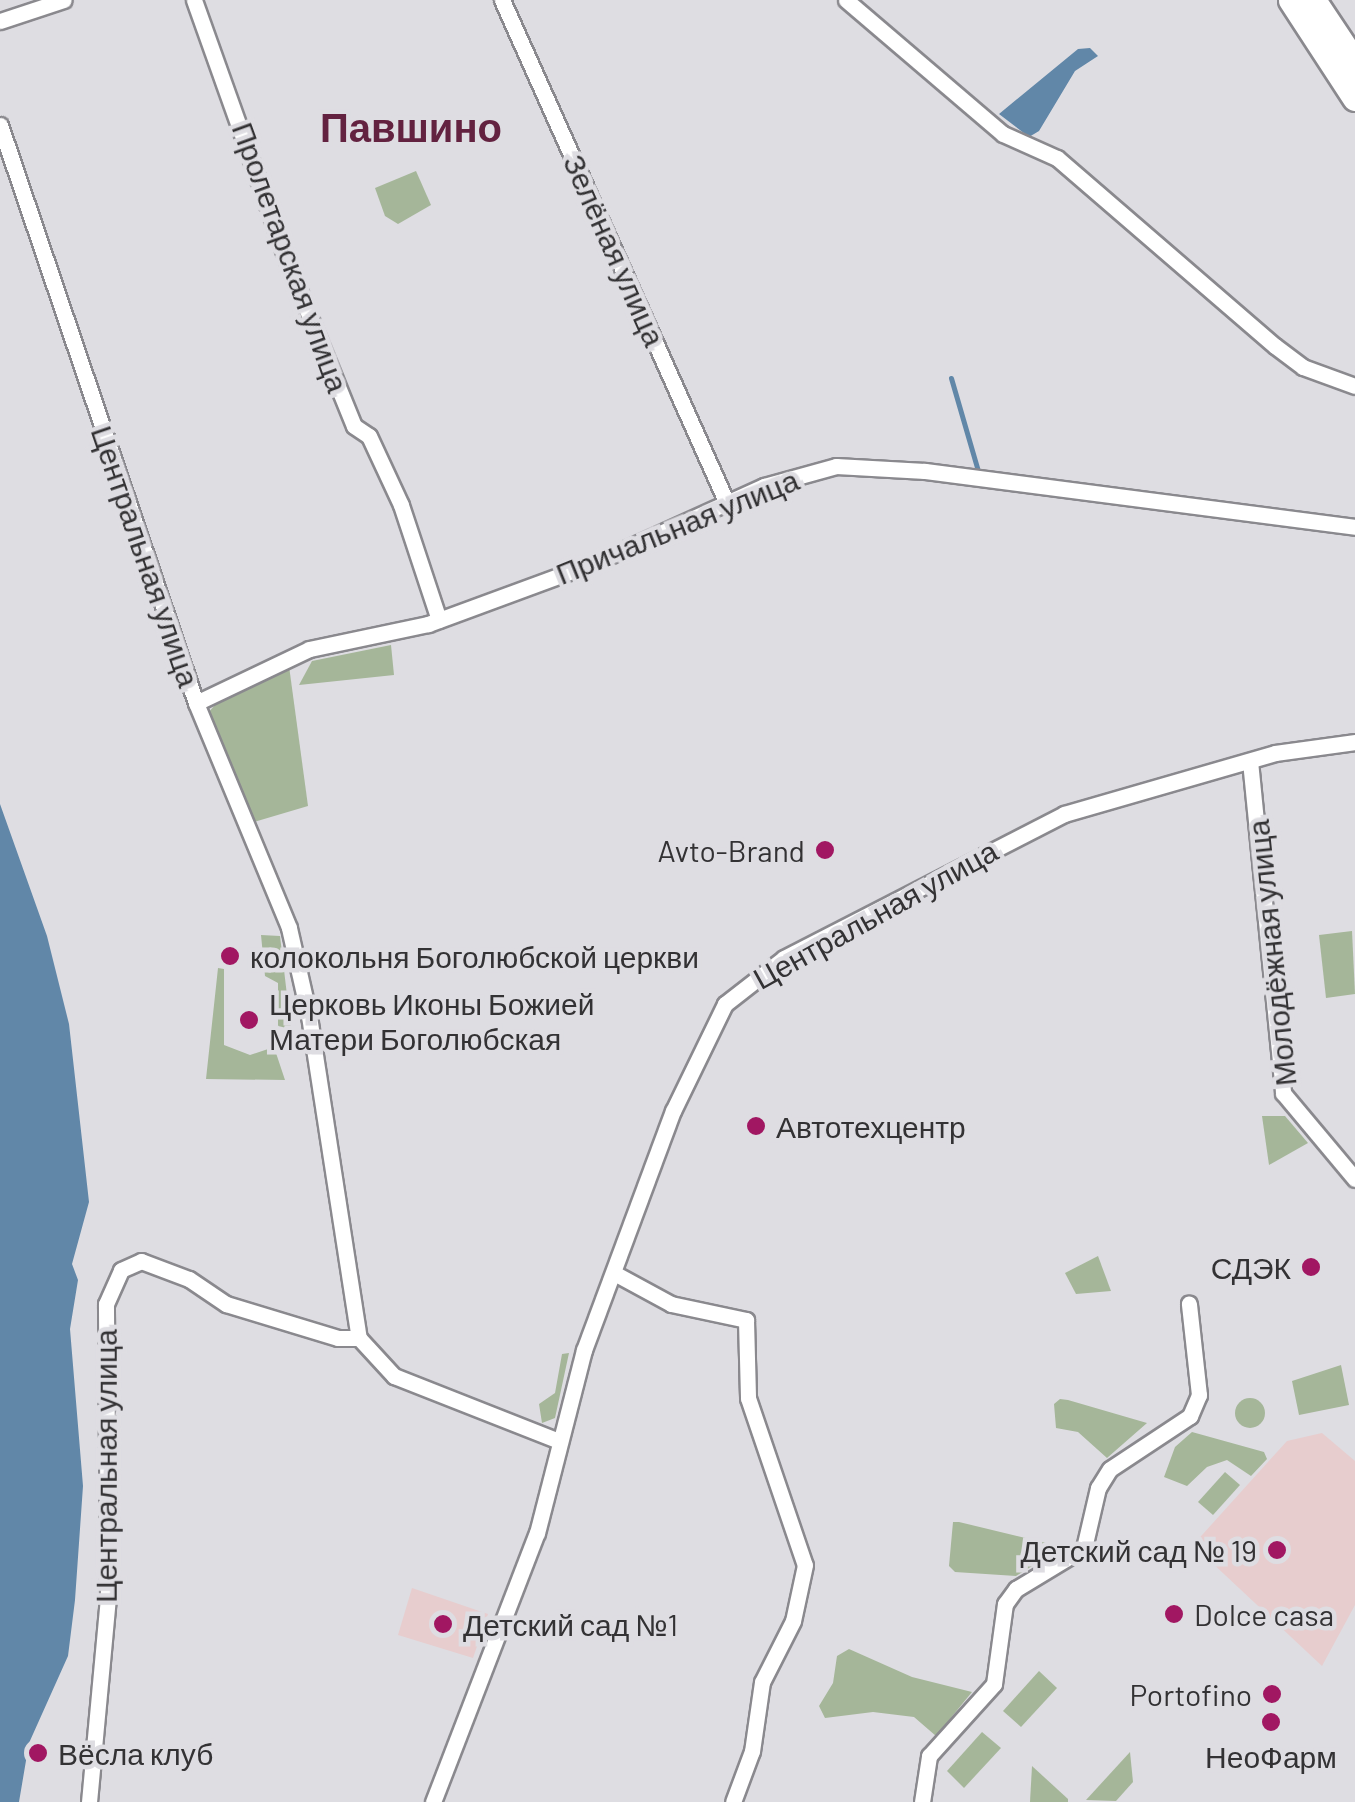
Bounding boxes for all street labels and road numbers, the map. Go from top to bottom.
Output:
street label: Пролетарская улица [225,117,357,397]
street label: Зелёная улица [557,149,673,351]
street label: Центральная улица [84,421,208,691]
street label: Причальная улица [550,461,804,591]
street label: Молодёжная улица [1239,818,1303,1088]
street label: Центральная улица [747,832,1003,996]
street label: Центральная улица [87,1329,123,1603]

